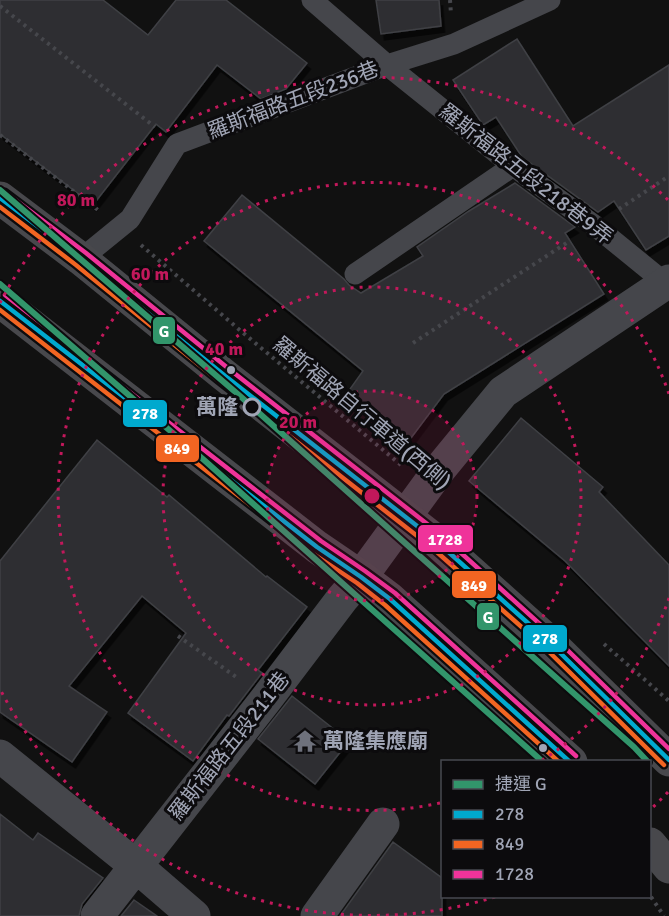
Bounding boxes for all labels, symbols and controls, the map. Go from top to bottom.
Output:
street label: 羅斯福路五段236巷 [204,55,382,145]
street label: 羅斯福路五段218巷9弄 [434,98,618,250]
text: 80 m [57,189,95,211]
text: 60 m [131,263,169,285]
line badge: G [152,316,176,345]
text: G [159,322,169,342]
street label: 羅斯福路自行車道(西側) [268,331,456,495]
text: 40 m [205,338,243,360]
unlabelled marker [225,364,237,376]
place label: 萬隆 [196,394,238,420]
marker: 萬隆 [243,398,261,416]
line badge: 278 [122,399,168,428]
text: 278 [132,404,158,424]
text: 20 m [279,411,317,433]
line badge: 849 [155,434,200,463]
text: 849 [164,439,190,459]
centre of rings [362,486,382,506]
line badge: 1728 [417,524,474,553]
text: 1728 [428,530,463,550]
line badge: 849 [451,570,497,599]
text: 849 [461,576,487,596]
line badge: G [476,602,500,631]
text: G [483,608,493,628]
line badge: 278 [522,624,568,653]
text: 278 [532,629,558,649]
street label: 羅斯福路五段211巷 [163,667,295,825]
temple icon: 萬隆集應廟 [292,728,318,754]
place label: 萬隆集應廟 [323,728,428,754]
unlabelled marker [537,742,549,754]
legend [441,760,651,898]
text: 捷運 G [495,773,547,795]
text: 278 [495,803,524,825]
text: 849 [495,833,524,855]
text: 1728 [495,863,534,885]

